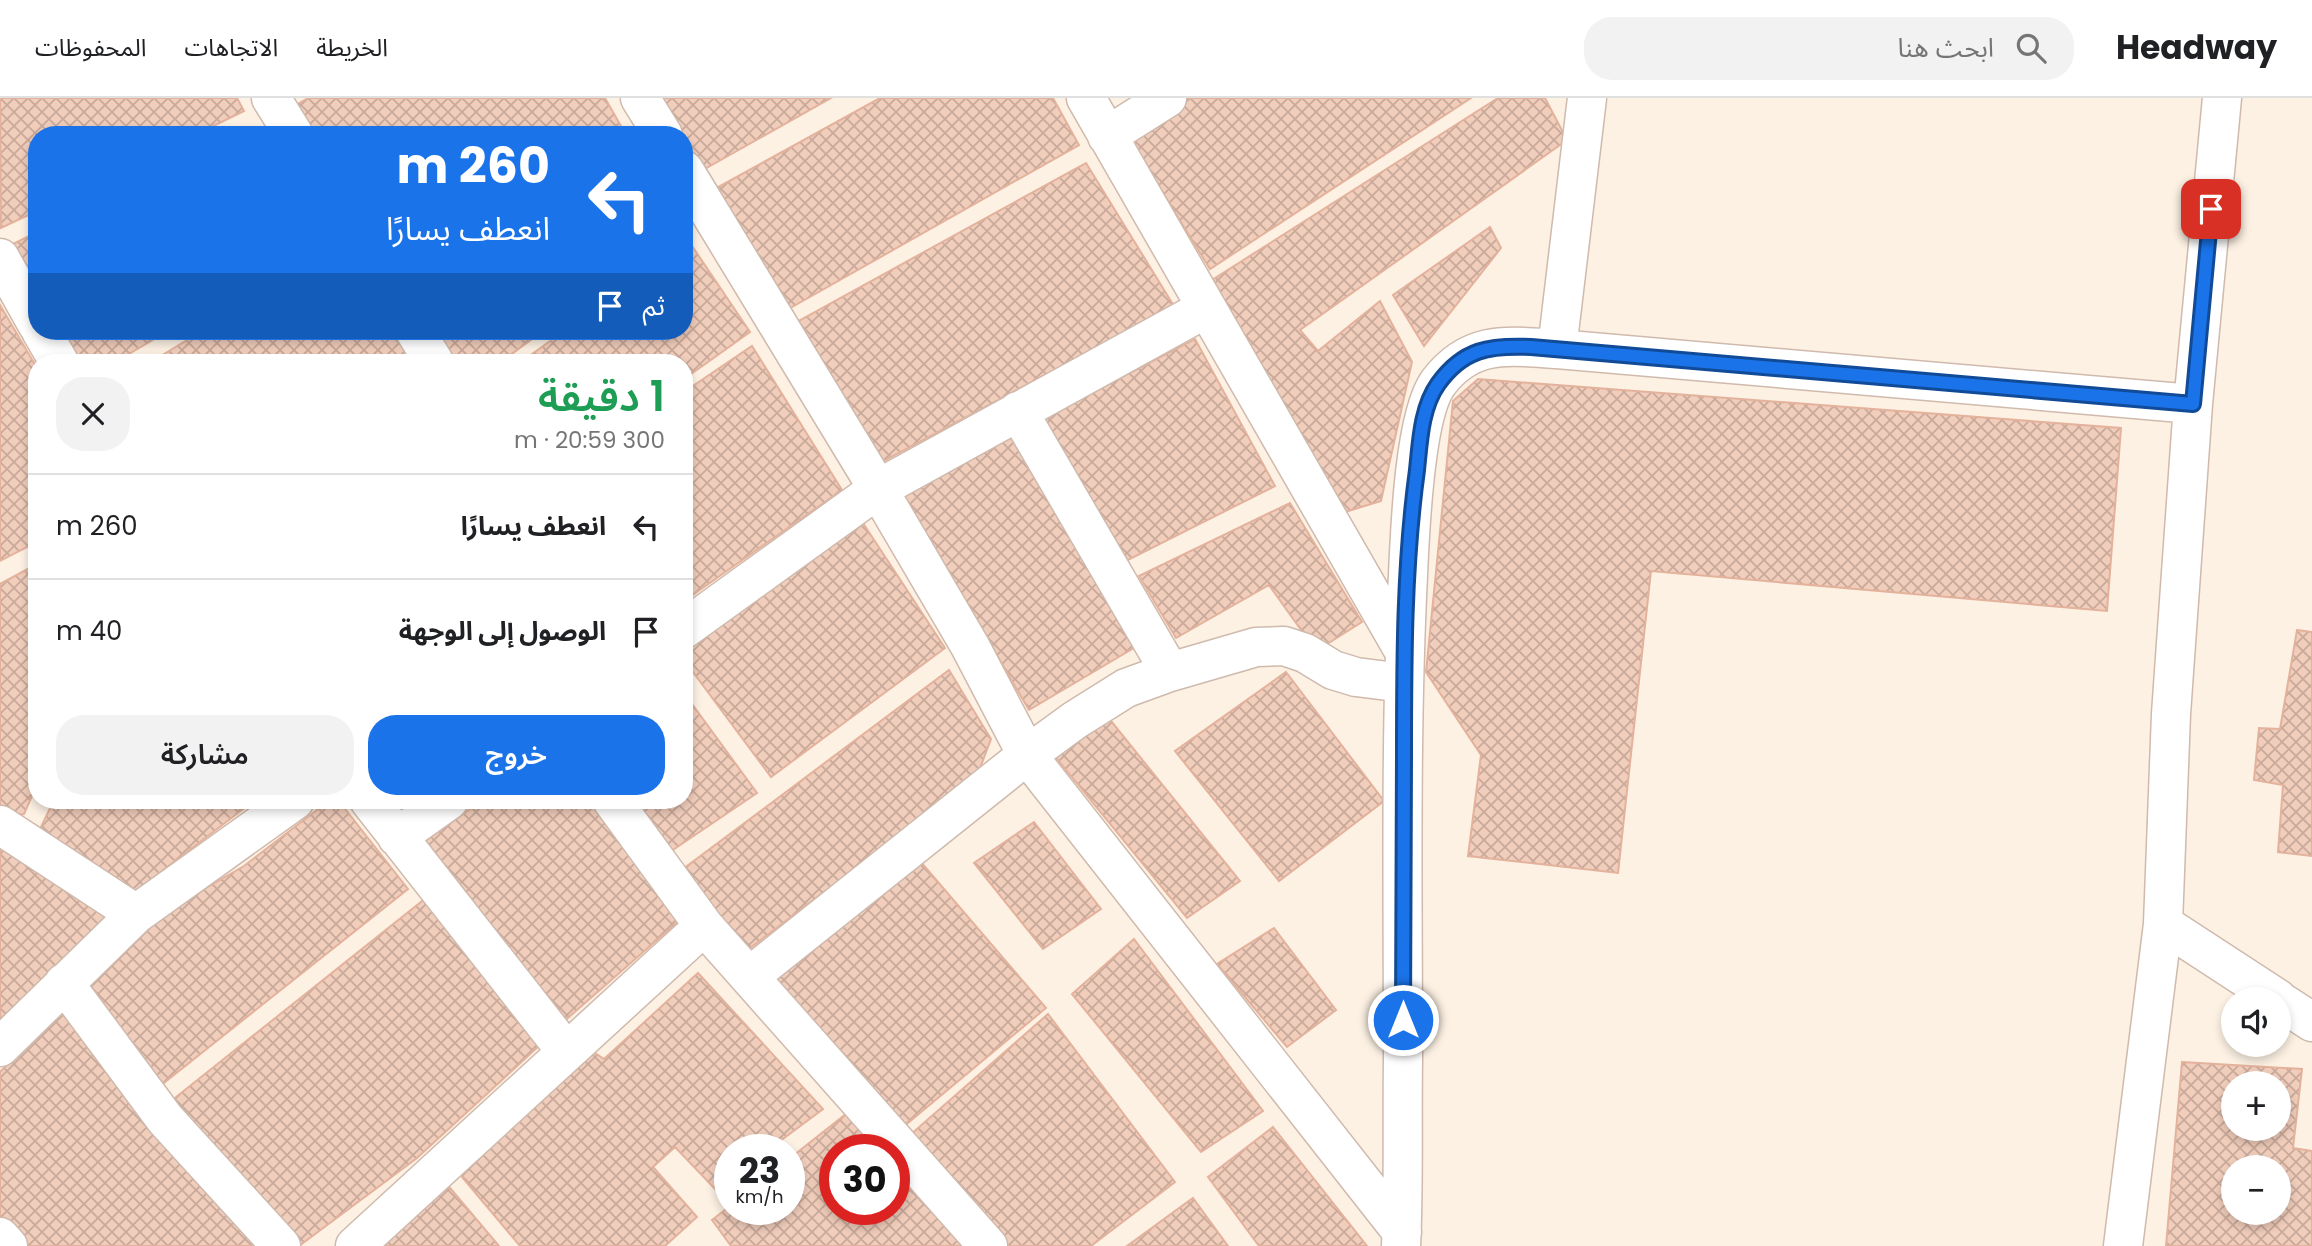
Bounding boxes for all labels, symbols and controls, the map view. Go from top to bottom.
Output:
search box [1584,17,2074,80]
text: Headway [2116,24,2277,71]
icon: search [2012,29,2050,67]
text: ابحث هنا [1897,30,1994,66]
text: المحفوظات [35,31,146,64]
text: الاتجاهات [184,31,278,64]
text: الخريطة [316,31,388,64]
text: 260 m [397,132,550,200]
icon: left [574,154,665,245]
pin [2181,179,2241,239]
icon: arrive [2192,190,2230,228]
text: انعطف يسارًا [386,206,550,251]
icon: arrive [591,287,629,325]
text: ثم [643,288,665,324]
text: 1 دقيقة [538,367,665,426]
button: close [56,377,130,451]
text: 300 m · 20:59 [514,424,665,456]
text: 260 m [56,508,138,544]
text: انعطف يسارًا [461,508,606,544]
icon: left [627,508,665,546]
text: 40 m [56,613,122,649]
text: الوصول إلى الوجهة [399,613,606,649]
icon: arrive [627,613,665,651]
button: مشاركة [56,715,354,795]
button: خروج [368,715,665,795]
position arrow [1366,983,1440,1057]
map controls [2221,987,2291,1225]
button: sound [2221,987,2291,1057]
button: + [2221,1071,2291,1141]
speed limit sign: 30 [819,1134,910,1225]
text: 23 [739,1146,780,1195]
button: − [2221,1155,2291,1225]
text: km/h [736,1184,783,1209]

